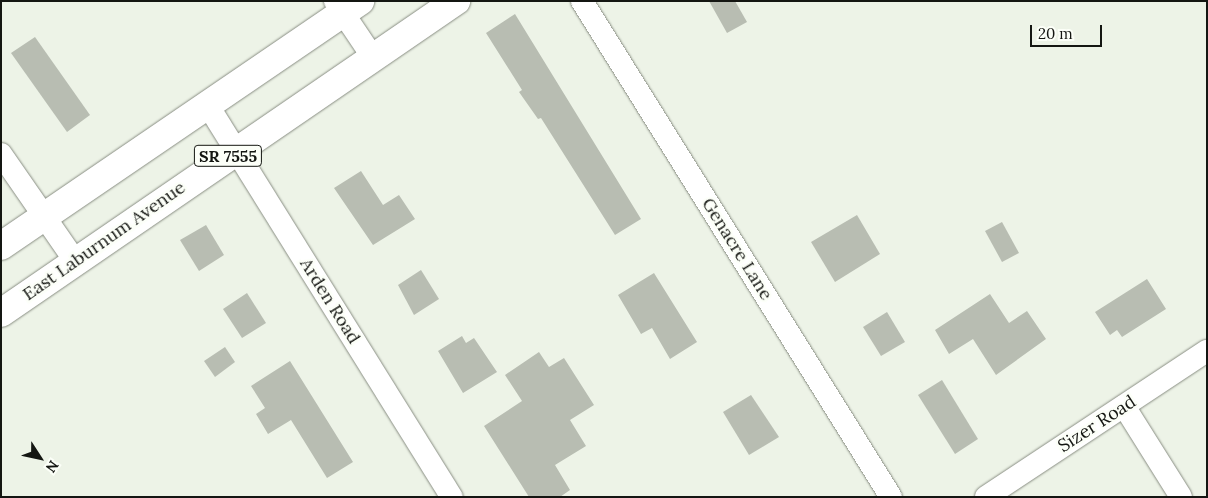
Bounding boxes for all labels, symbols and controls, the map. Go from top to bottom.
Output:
scale bar [1033,15,1106,47]
text: 20 m [1038,24,1073,43]
road number: SR 7555 [193,142,263,170]
street label: East Laburnum Avenue [19,177,189,305]
street label: Genacre Lane [697,194,777,304]
street label: Arden Road [295,254,365,348]
street label: Sizer Road [1054,391,1140,457]
north arrow [15,433,65,483]
text: N [42,457,63,476]

